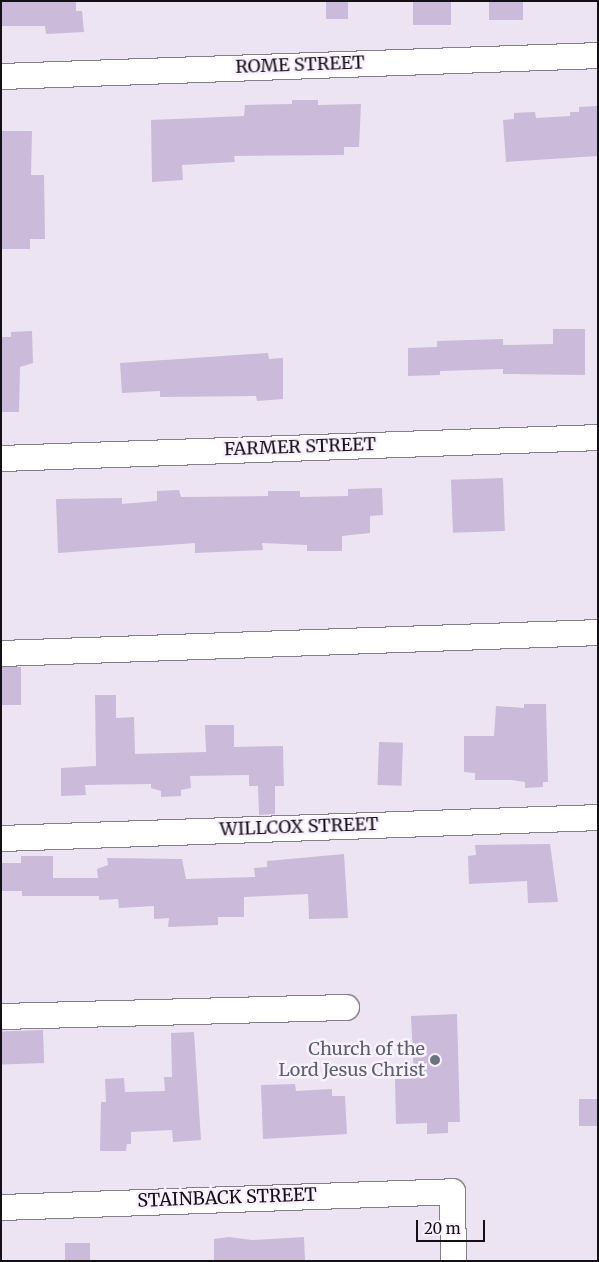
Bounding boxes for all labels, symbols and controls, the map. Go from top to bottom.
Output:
street label: ROME STREET [235,52,365,78]
street label: FARMER STREET [224,434,376,460]
street label: WILLCOX STREET [219,813,379,841]
place label: Church of the Lord Jesus Christ [278,1039,425,1082]
marker: Church of the Lord Jesus Christ [429,1054,441,1066]
street label: STAINBACK STREET [137,1184,317,1212]
scale bar [419,1210,488,1242]
text: 20 m [424,1219,461,1238]

